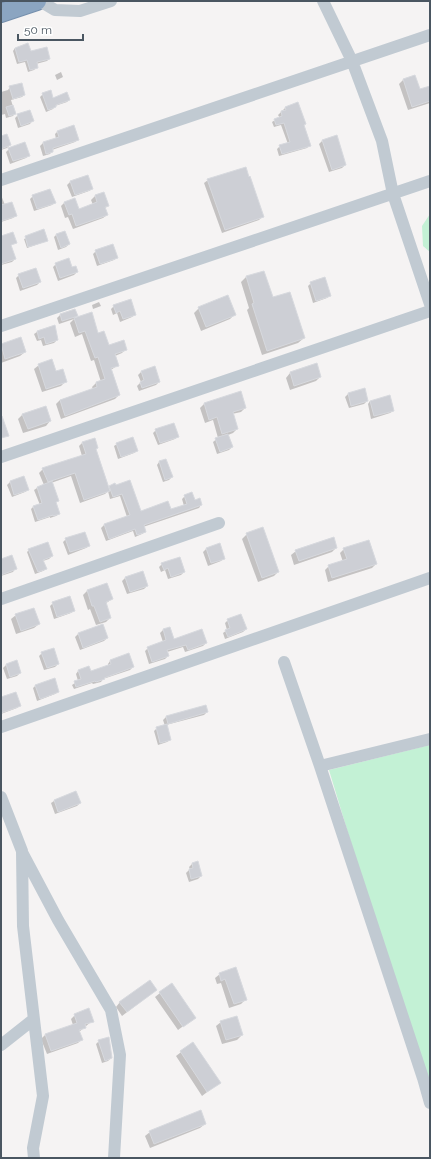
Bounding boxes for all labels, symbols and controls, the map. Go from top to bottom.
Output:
scale bar [18,16,83,42]
text: 50 m [24,23,52,37]

